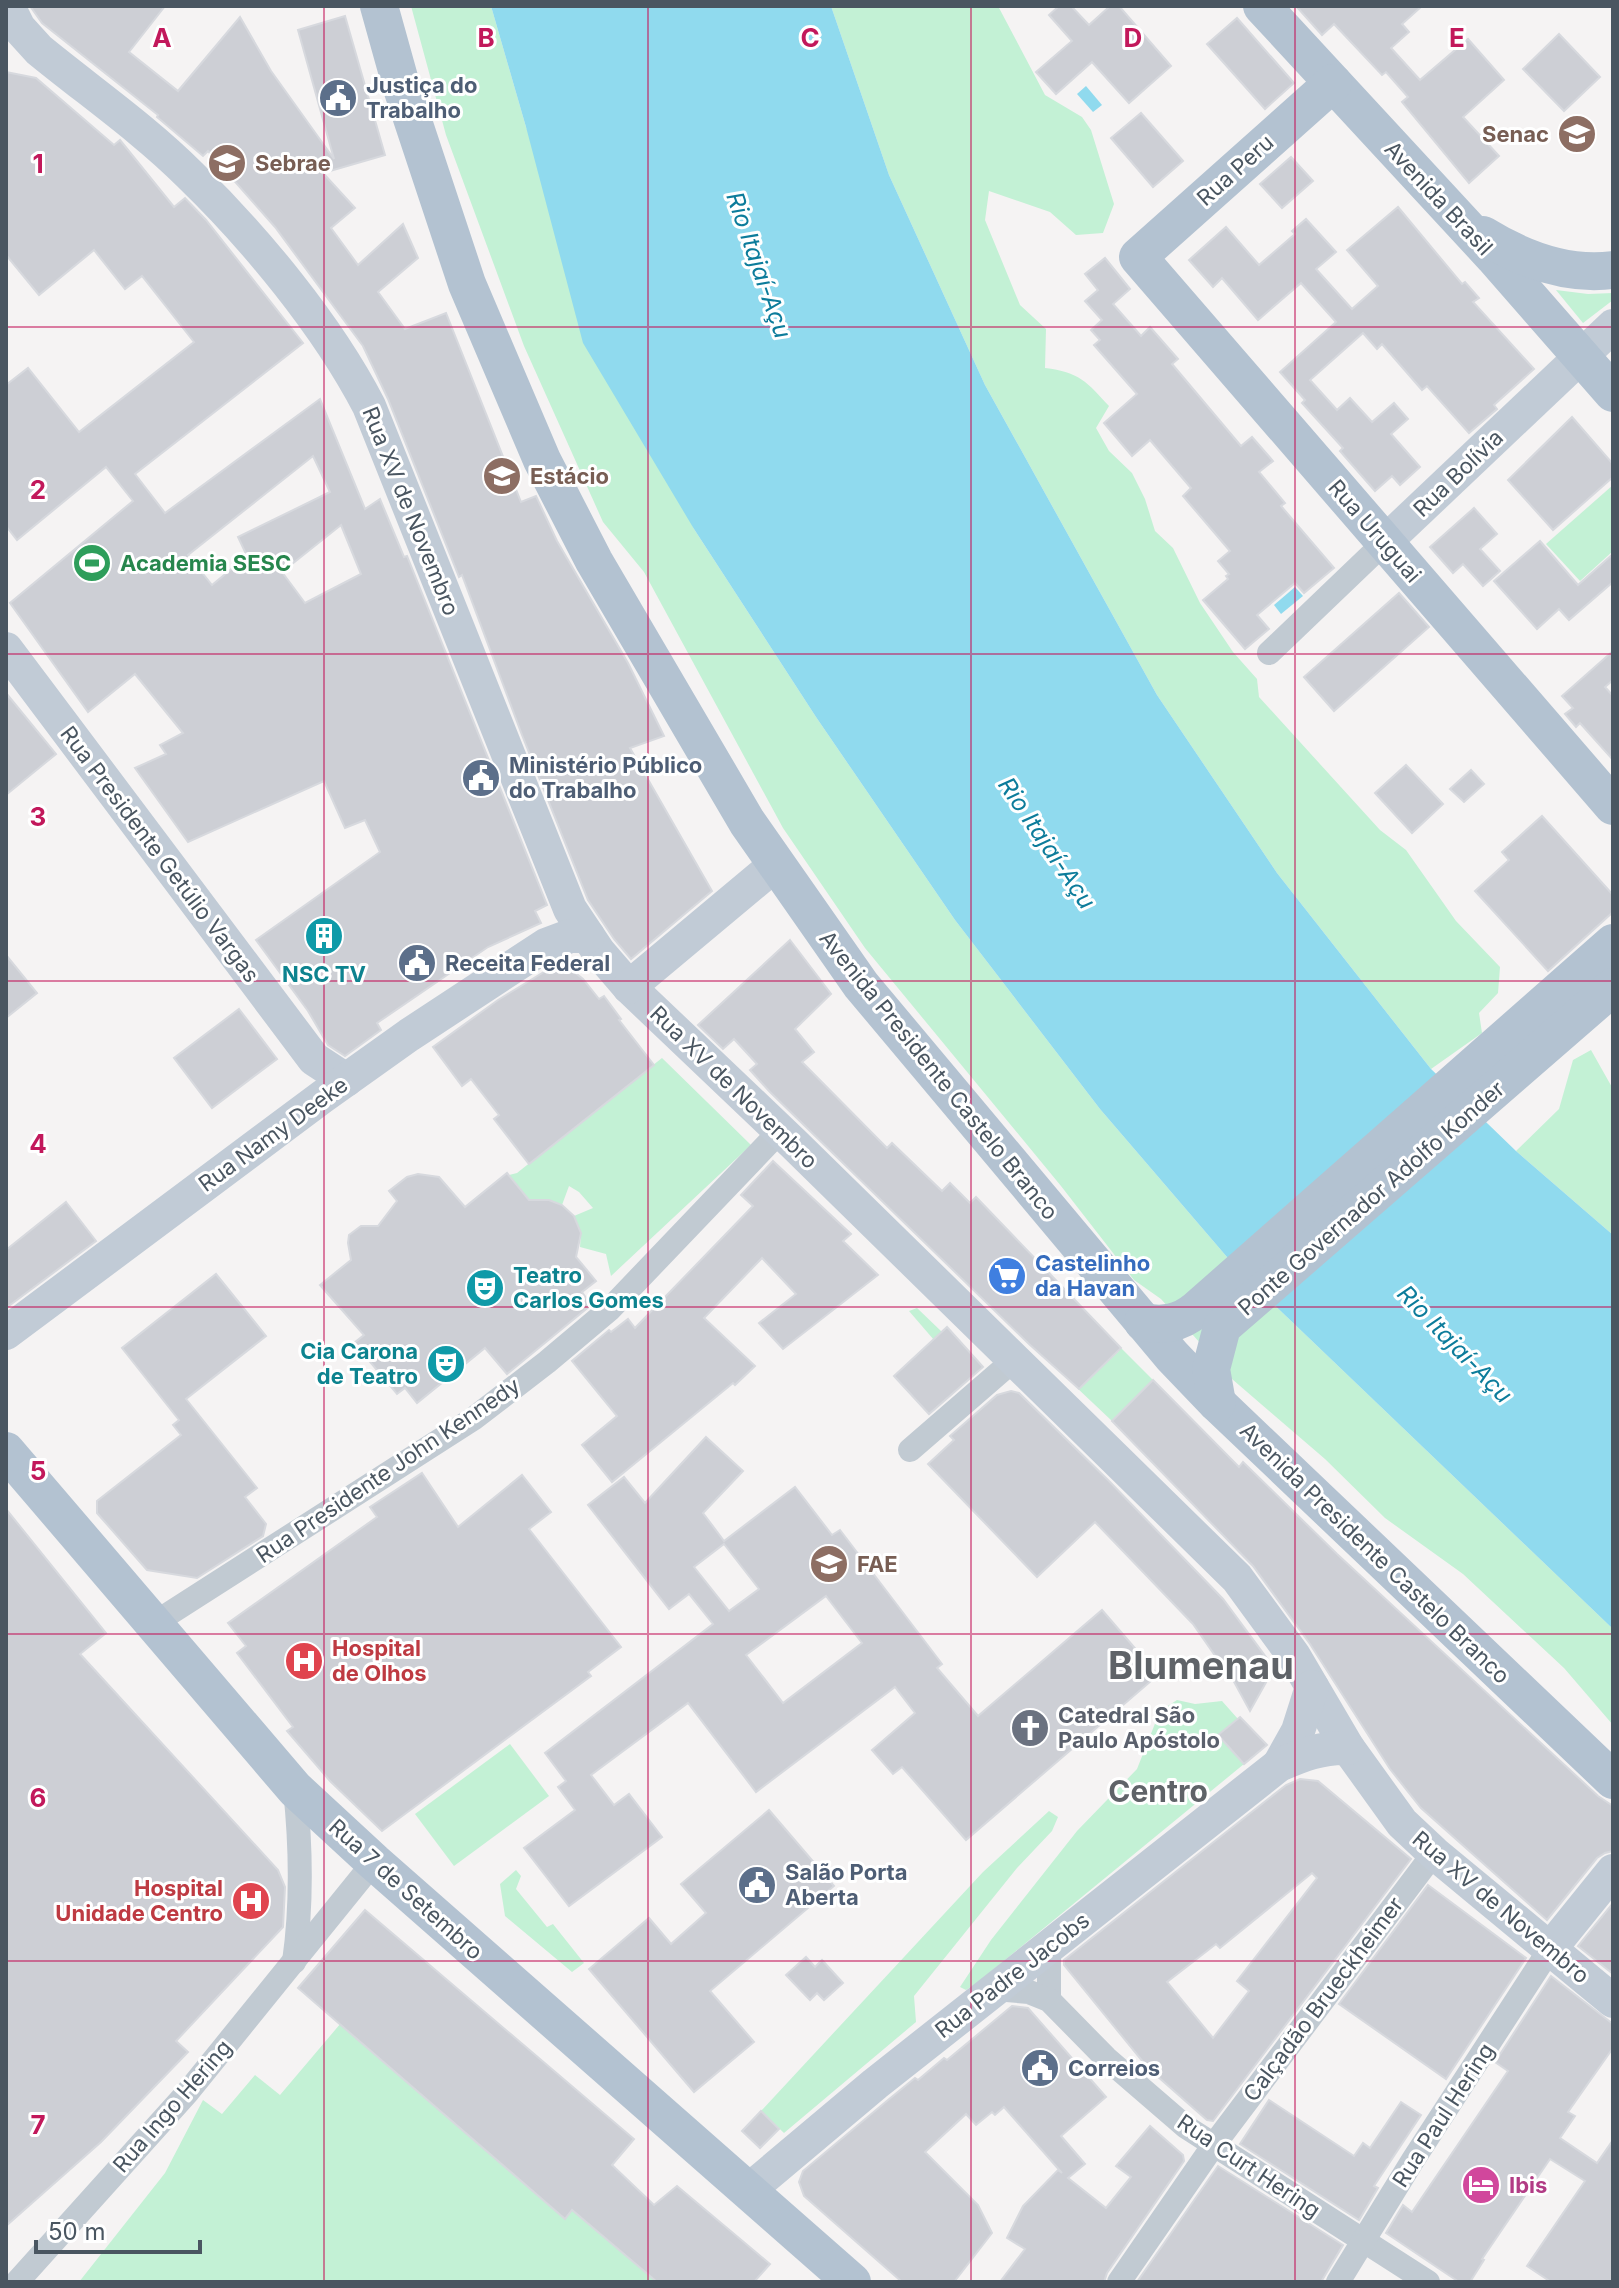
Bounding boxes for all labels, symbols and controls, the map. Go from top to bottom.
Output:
text: A [152,22,172,53]
text: B [477,22,495,53]
text: C [800,22,820,53]
text: D [1124,22,1142,53]
text: E [1449,22,1465,53]
place label: Justiça do Trabalho [366,72,477,123]
public building icon: Justiça do Trabalho [317,77,359,119]
school or university icon: Senac [1556,113,1598,155]
place label: Senac [1482,121,1549,147]
street label: Rua Peru [1191,129,1279,211]
street label: Avenida Brasil [1380,136,1498,260]
school or university icon: Sebrae [206,142,248,184]
text: 1 [32,148,44,179]
place label: Sebrae [255,150,331,176]
water label: Rio Itajaí-Açu [720,188,798,342]
street label: Rua XV de Novembro [357,403,465,619]
street label: Rua Bolívia [1408,424,1508,522]
school or university icon: Estácio [481,455,523,497]
place label: Estácio [530,463,609,489]
text: 2 [30,474,46,505]
street label: Rua Uruguai [1323,474,1427,588]
sports icon: Academia SESC [71,542,113,584]
place label: Academia SESC [120,550,291,576]
street label: Rua Presidente Getúlio Vargas [55,721,265,987]
place label: Ministério Público do Trabalho [509,752,702,803]
public building icon: Ministério Público do Trabalho [460,757,502,799]
water label: Rio Itajaí-Açu [992,772,1102,914]
text: 3 [30,801,46,832]
building icon: NSC TV [303,915,345,957]
street label: Avenida Presidente Castelo Branco [814,925,1064,1225]
public building icon: Receita Federal [396,942,438,984]
place label: Receita Federal [445,950,610,976]
place label: NSC TV [282,961,366,987]
street label: Rua XV de Novembro [645,1000,823,1174]
street label: Rua Namy Deeke [193,1071,353,1197]
street label: Ponte Governador Adolfo Konder [1233,1075,1509,1321]
text: 4 [29,1128,47,1159]
place label: Castelinho da Havan [1035,1250,1150,1301]
supermarket icon: Castelinho da Havan [986,1255,1028,1297]
place label: Teatro Carlos Gomes [513,1262,664,1313]
theatre icon: Teatro Carlos Gomes [464,1267,506,1309]
water label: Rio Itajaí-Açu [1392,1279,1518,1409]
place label: Cia Carona de Teatro [300,1338,418,1389]
theatre icon: Cia Carona de Teatro [425,1343,467,1385]
street label: Rua Presidente John Kennedy [251,1372,525,1568]
street label: Avenida Presidente Castelo Branco [1235,1417,1515,1689]
text: 5 [30,1455,46,1486]
school or university icon: FAE [808,1543,850,1585]
place label: FAE [857,1551,898,1577]
place label: Hospital de Olhos [332,1635,427,1686]
hospital icon: Hospital de Olhos [283,1640,325,1682]
district label: Blumenau [1108,1642,1294,1688]
place label: Catedral São Paulo Apóstolo [1058,1702,1220,1753]
church icon: Catedral São Paulo Apóstolo [1009,1707,1051,1749]
district label: Centro [1108,1773,1208,1809]
text: 6 [30,1782,46,1813]
street label: Rua 7 de Setembro [324,1813,488,1965]
street label: Rua XV de Novembro [1407,1826,1595,1988]
place label: Salão Porta Aberta [785,1859,908,1910]
public building icon: Salão Porta Aberta [736,1864,778,1906]
place label: Hospital Unidade Centro [55,1875,223,1926]
hospital icon: Hospital Unidade Centro [230,1880,272,1922]
street label: Calçadão Brueckheimer [1238,1892,1408,2106]
street label: Rua Padre Jacobs [930,1907,1094,2043]
street label: Rua Ingo Hering [107,2034,237,2178]
street label: Rua Paul Hering [1387,2038,1499,2192]
public building icon: Correios [1019,2047,1061,2089]
place label: Correios [1068,2055,1160,2081]
text: 7 [30,2109,46,2140]
street label: Rua Curt Hering [1173,2109,1325,2223]
hotel icon: Ibis [1460,2164,1502,2206]
place label: Ibis [1509,2172,1547,2198]
scale bar [36,2204,200,2254]
text: 50 m [48,2217,106,2246]

